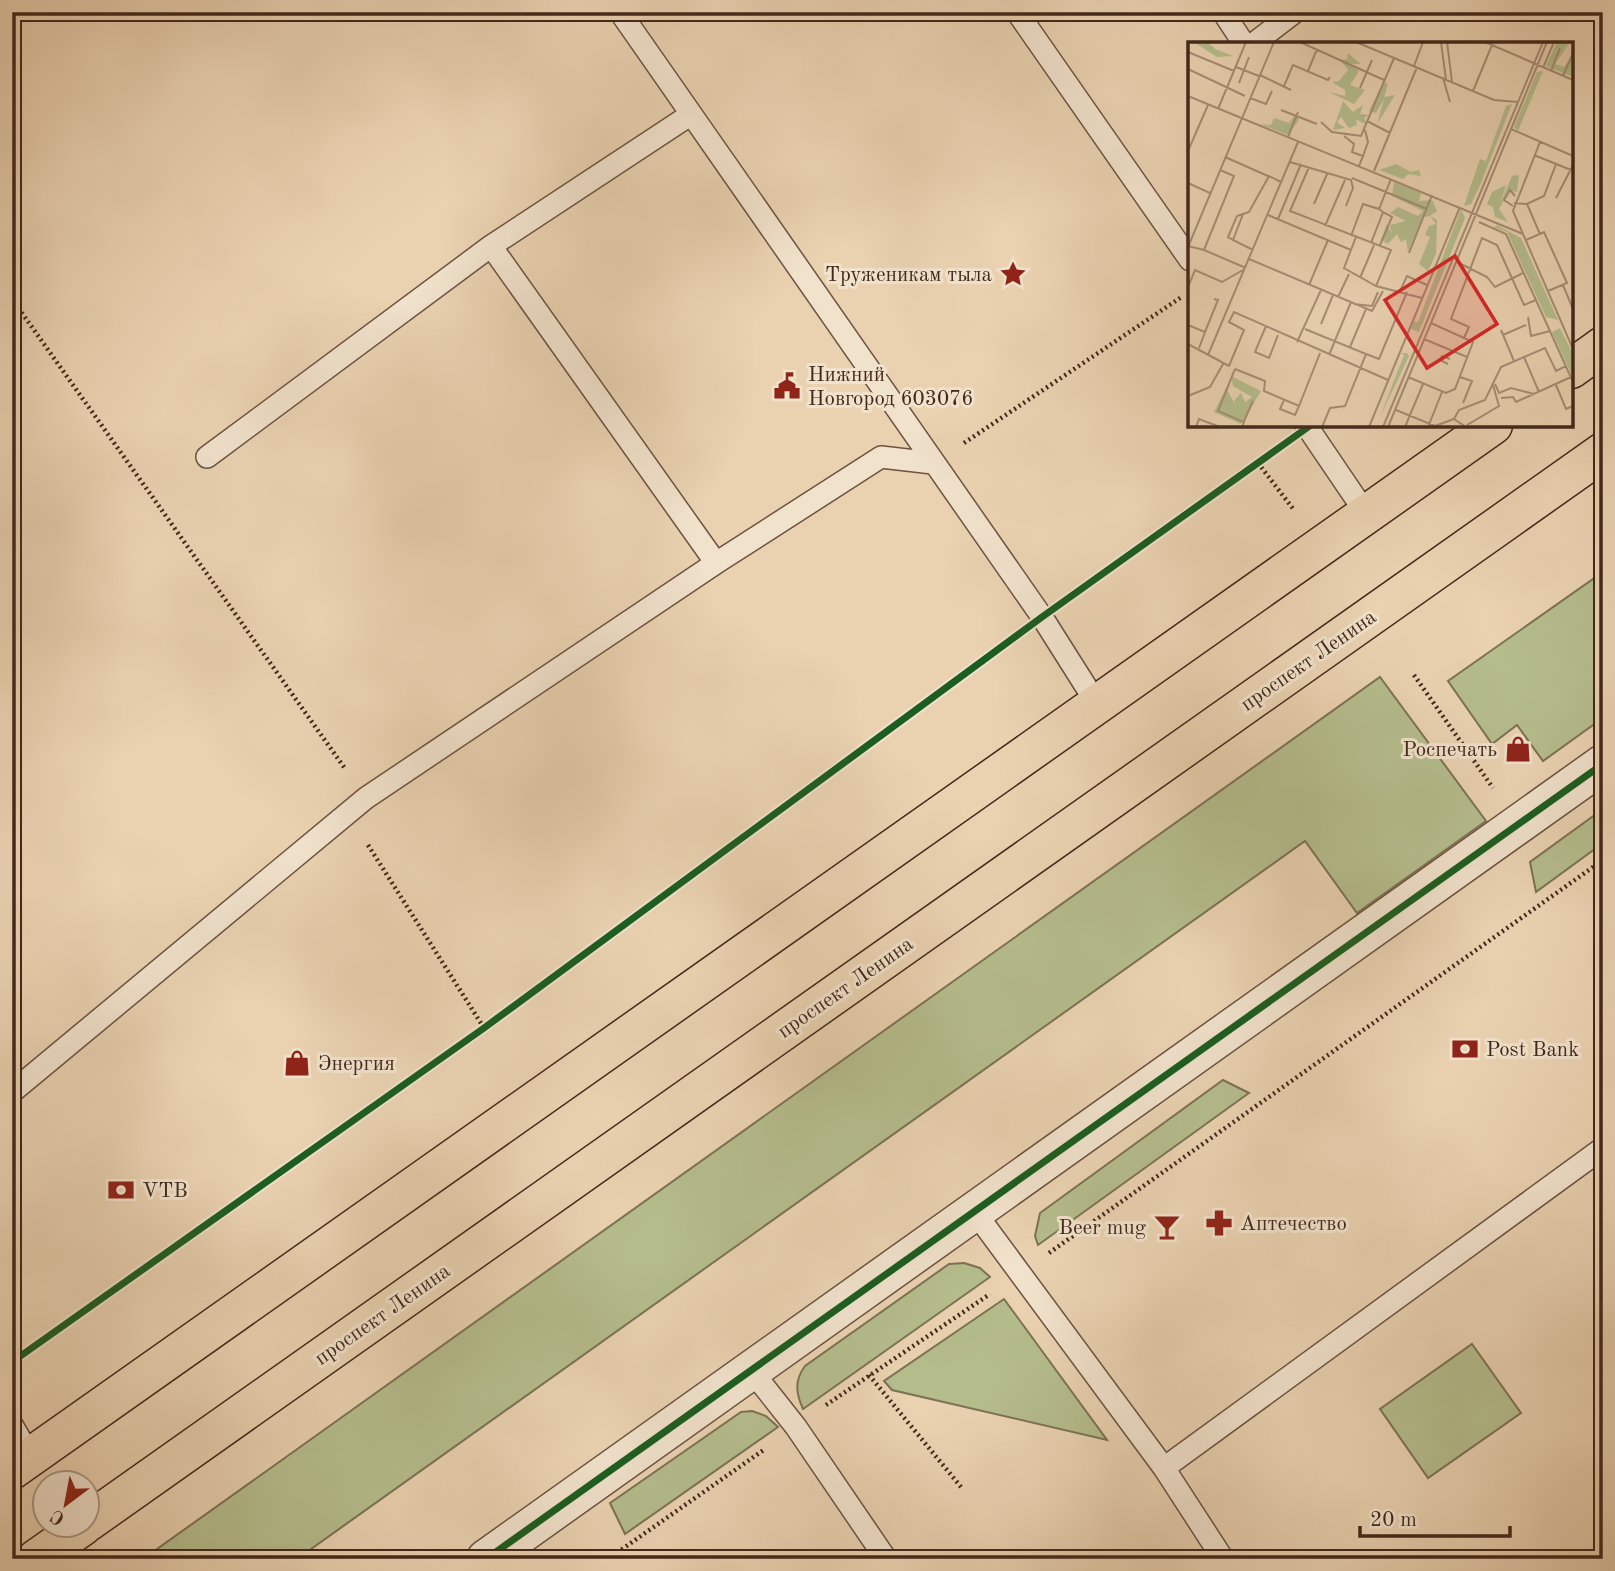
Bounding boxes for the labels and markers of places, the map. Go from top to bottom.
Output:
place icon: Труженикам тыла [998,259,1028,289]
place label: Труженикам тыла [825,265,992,286]
place label: Нижний Новгород 603076 [808,365,973,410]
public building icon: Нижний Новгород 603076 [772,371,802,401]
shop icon: Роспечать [1503,734,1533,764]
place label: Роспечать [1403,740,1497,761]
bank icon: Post Bank [1450,1034,1480,1064]
place label: Post Bank [1486,1040,1579,1061]
shop icon: Энергия [282,1048,312,1078]
place label: Энергия [318,1054,395,1075]
bank icon: VTB [106,1175,136,1205]
place label: VTB [142,1181,188,1202]
pharmacy icon: Аптечество [1204,1208,1234,1238]
bar icon: Beer mug [1152,1212,1182,1242]
place label: Аптечество [1240,1214,1347,1235]
place label: Beer mug [1058,1218,1147,1239]

